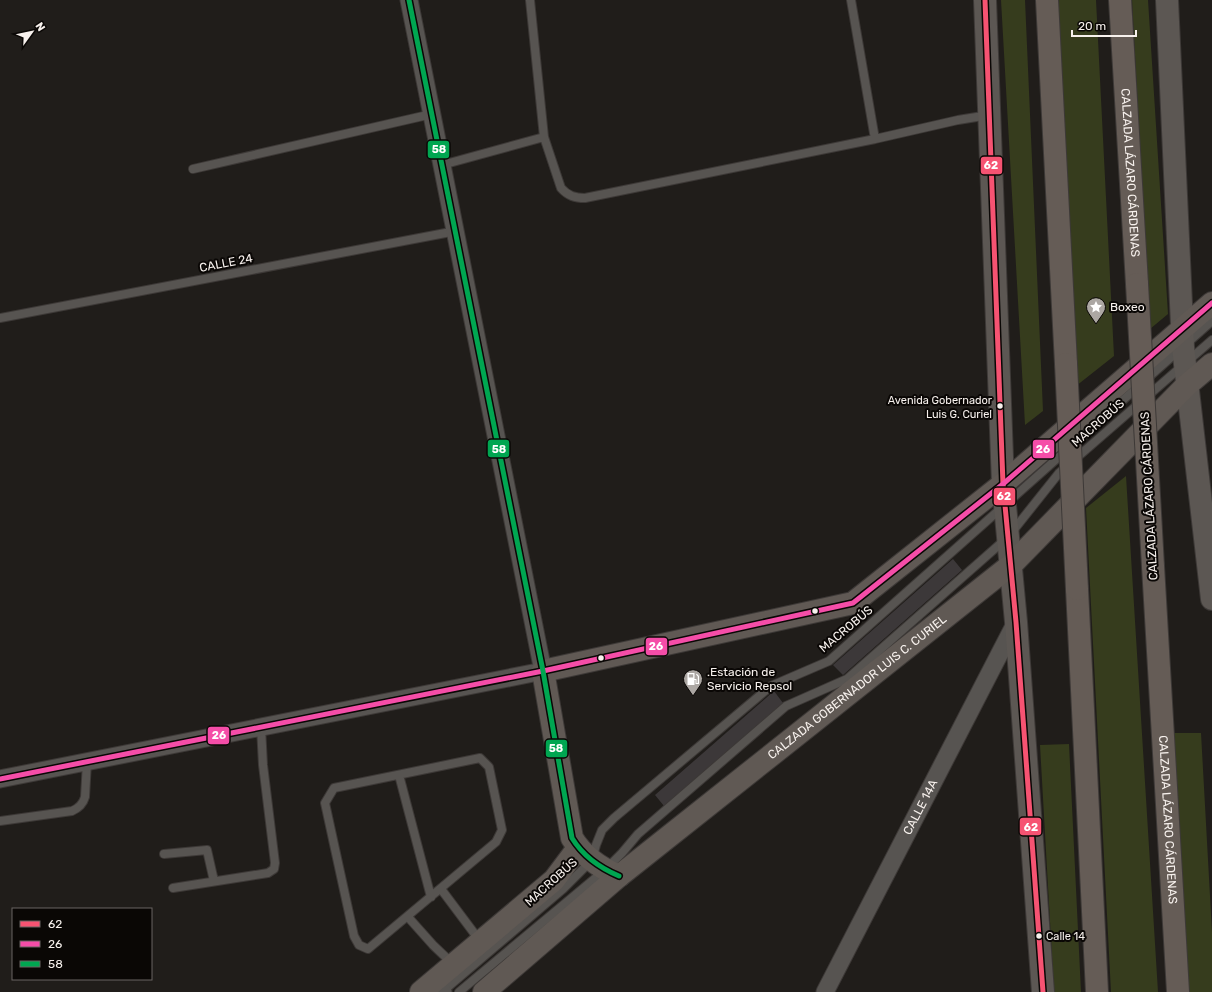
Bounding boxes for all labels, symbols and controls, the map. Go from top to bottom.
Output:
north arrow [12,12,52,52]
scale bar [1072,12,1136,38]
text: 20 m [1078,19,1106,33]
text: N [32,20,48,34]
street label: CALZADA LÁZARO CÁRDENAS [1118,88,1142,257]
line badge: 58 [427,140,450,159]
text: 58 [432,143,446,156]
line badge: 62 [980,156,1003,175]
text: 62 [984,159,998,172]
street label: CALLE 24 [198,251,254,275]
place icon: Boxeo [1085,296,1107,324]
place label: Boxeo [1110,300,1145,314]
place label: Avenida Gobernador Luis G. Curiel [888,394,993,421]
street label: MACROBÚS [1069,396,1127,450]
marker: Avenida Gobernador Luis G. Curiel [995,401,1005,411]
street label: CALZADA LÁZARO CÁRDENAS [1138,411,1160,581]
line badge: 58 [487,439,510,458]
line badge: 26 [1032,439,1055,459]
text: 58 [492,443,506,456]
text: 26 [1036,443,1050,456]
line badge: 62 [993,487,1016,506]
text: 62 [997,490,1011,503]
street label: MACROBÚS [816,603,876,655]
unlabelled marker [810,606,820,616]
street label: CALZADA GOBERNADOR LUIS C. CURIEL [765,612,949,762]
line badge: 26 [645,637,668,656]
text: 26 [649,640,663,653]
unlabelled marker [596,653,606,663]
place label: .Estación de Servicio Repsol [707,665,792,693]
fuel station icon: .Estación de Servicio Repsol [682,668,704,696]
line badge: 26 [207,726,230,745]
text: 26 [212,729,226,742]
street label: CALZADA LÁZARO CÁRDENAS [1156,735,1180,904]
line badge: 58 [545,739,568,758]
text: 58 [549,742,563,755]
street label: CALLE 14A [900,777,940,837]
line badge: 62 [1019,817,1042,836]
text: 62 [1024,821,1038,834]
street label: MACROBÚS [522,855,580,909]
legend [12,908,152,980]
text: 62 [48,917,62,931]
place label: Calle 14 [1046,930,1085,943]
marker: Calle 14 [1034,931,1044,941]
text: 26 [48,937,62,951]
text: 58 [48,957,63,971]

